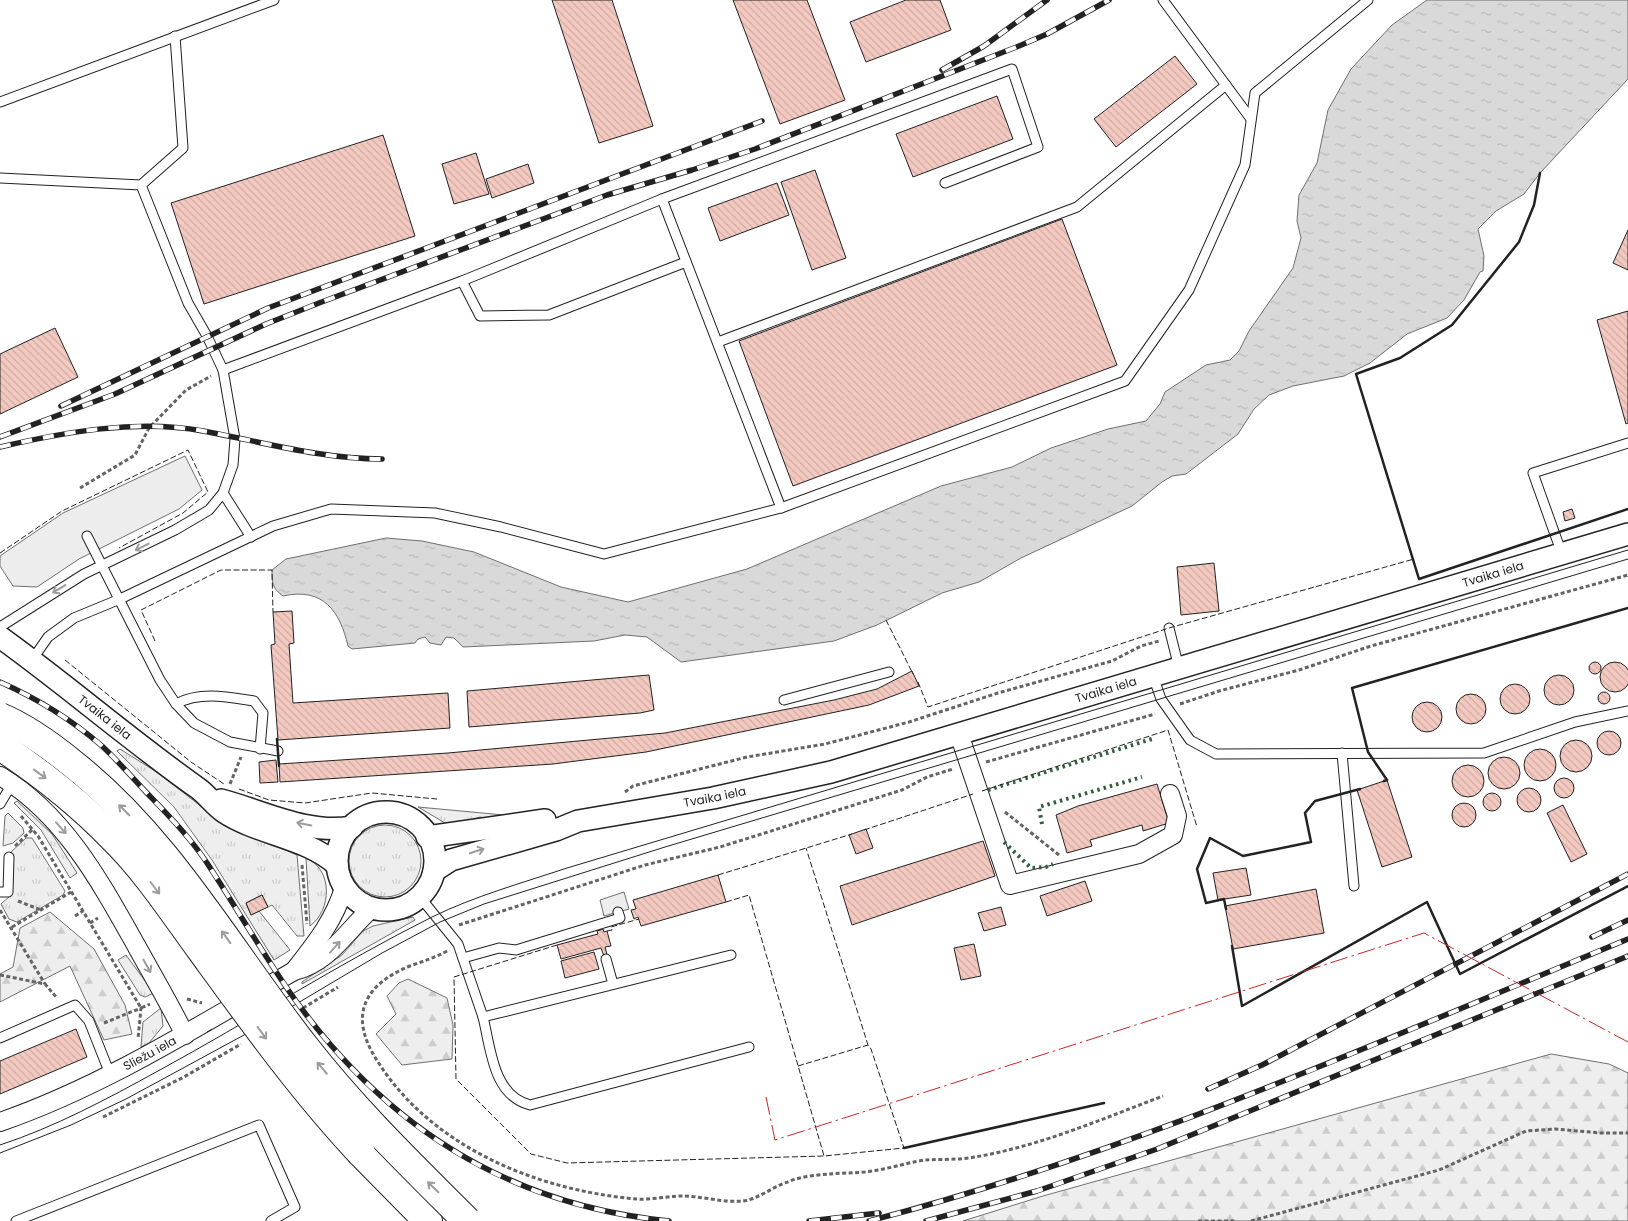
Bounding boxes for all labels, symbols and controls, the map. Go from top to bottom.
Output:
one-way arrow [134,542,149,552]
street label: Tvaika iela [1460,557,1526,591]
one-way arrow [52,585,66,595]
street label: Tvaika iela [1073,672,1139,707]
street label: Tvaika iela [75,691,135,743]
one-way arrow [33,769,47,779]
street label: Tvaika iela [682,782,747,811]
one-way arrow [119,805,131,817]
one-way arrow [296,818,312,828]
one-way arrow [55,822,67,835]
one-way arrow [469,846,485,855]
one-way arrow [149,881,160,894]
one-way arrow [221,930,231,944]
one-way arrow [329,940,341,953]
one-way arrow [142,958,152,973]
one-way arrow [257,1026,267,1040]
street label: Sliežu iela [120,1032,179,1074]
one-way arrow [317,1061,328,1074]
one-way arrow [426,1181,439,1193]

